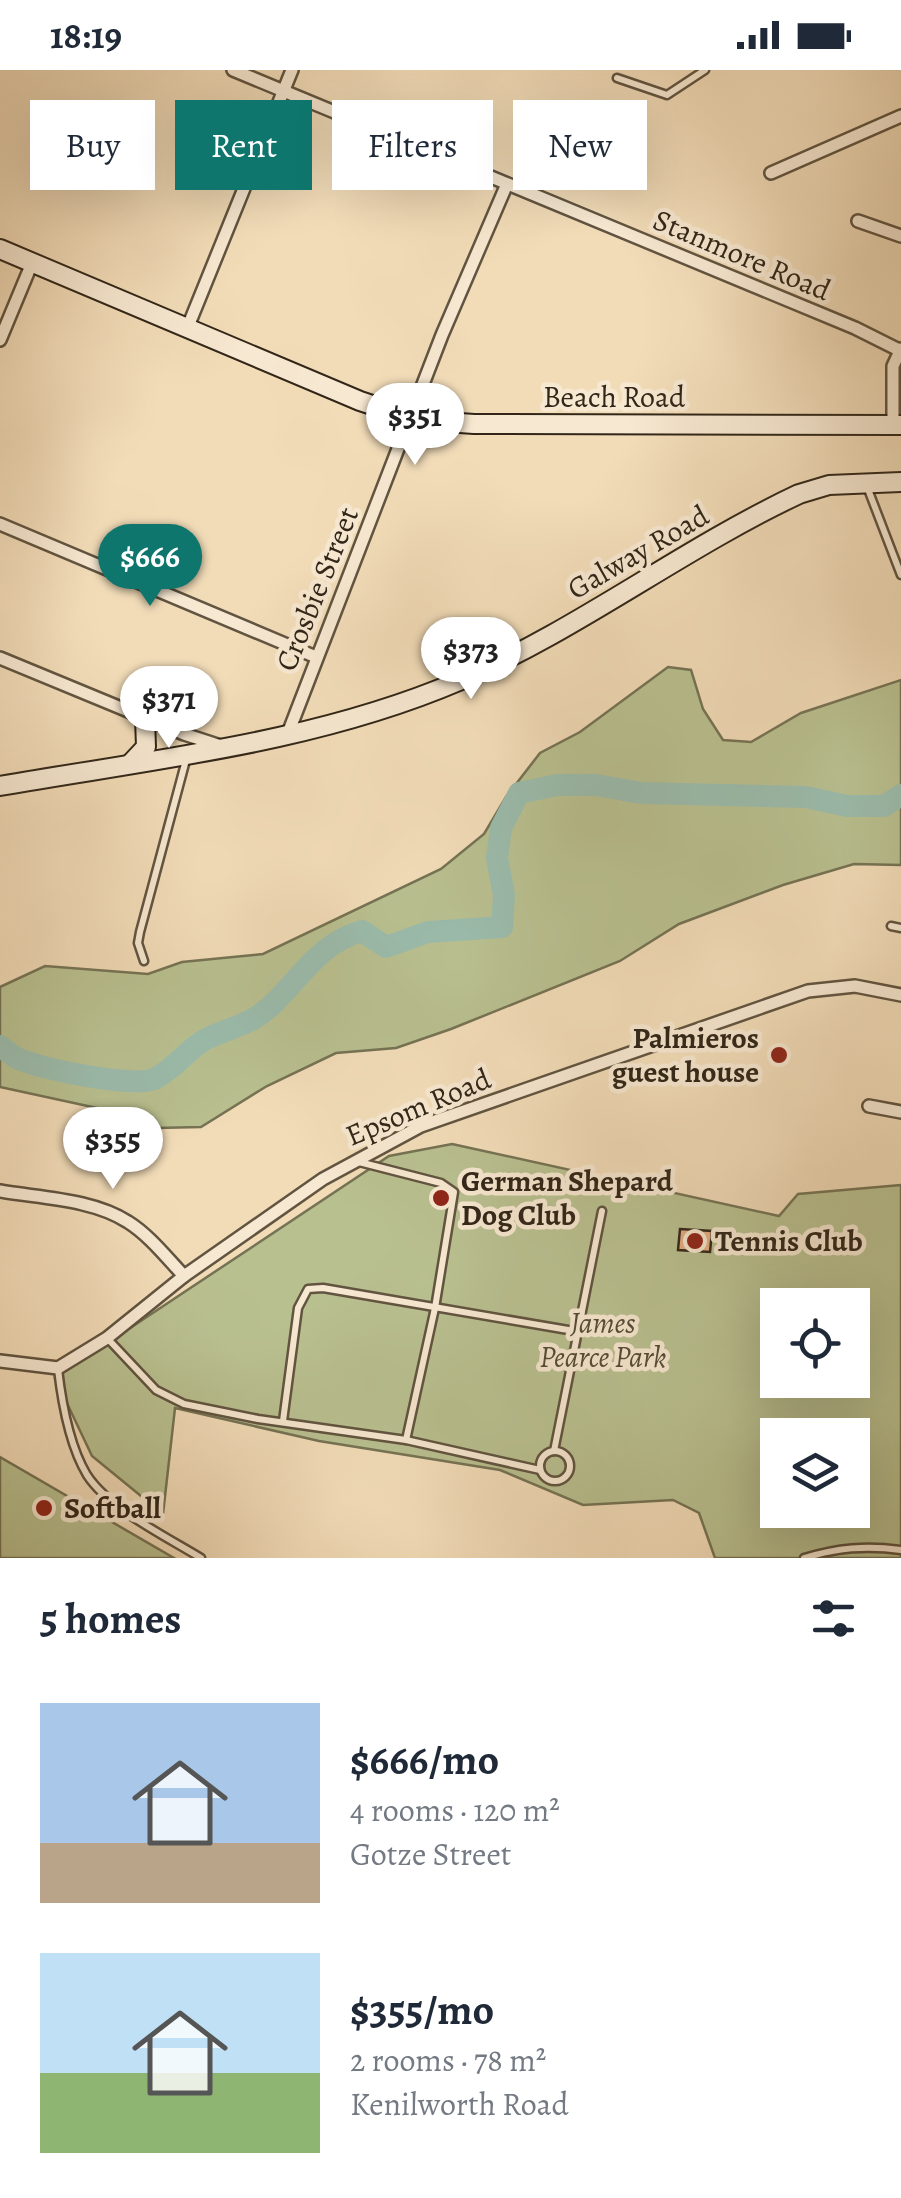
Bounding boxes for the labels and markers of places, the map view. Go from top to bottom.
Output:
pin: $351 [356,383,474,468]
pin: $666 [91,524,209,609]
pin: $373 [412,617,530,702]
pin: $371 [110,666,228,751]
place label: Palmieros guest house [612,1018,759,1092]
marker: Palmieros guest house [768,1044,790,1066]
pin: $355 [54,1107,172,1192]
place label: German Shepard Dog Club [461,1161,674,1235]
marker: German Shepard Dog Club [430,1187,452,1209]
place label: Tennis Club [715,1221,863,1261]
marker: Tennis Club [684,1230,706,1252]
place label: Softball [64,1488,161,1528]
marker: Softball [33,1497,55,1519]

